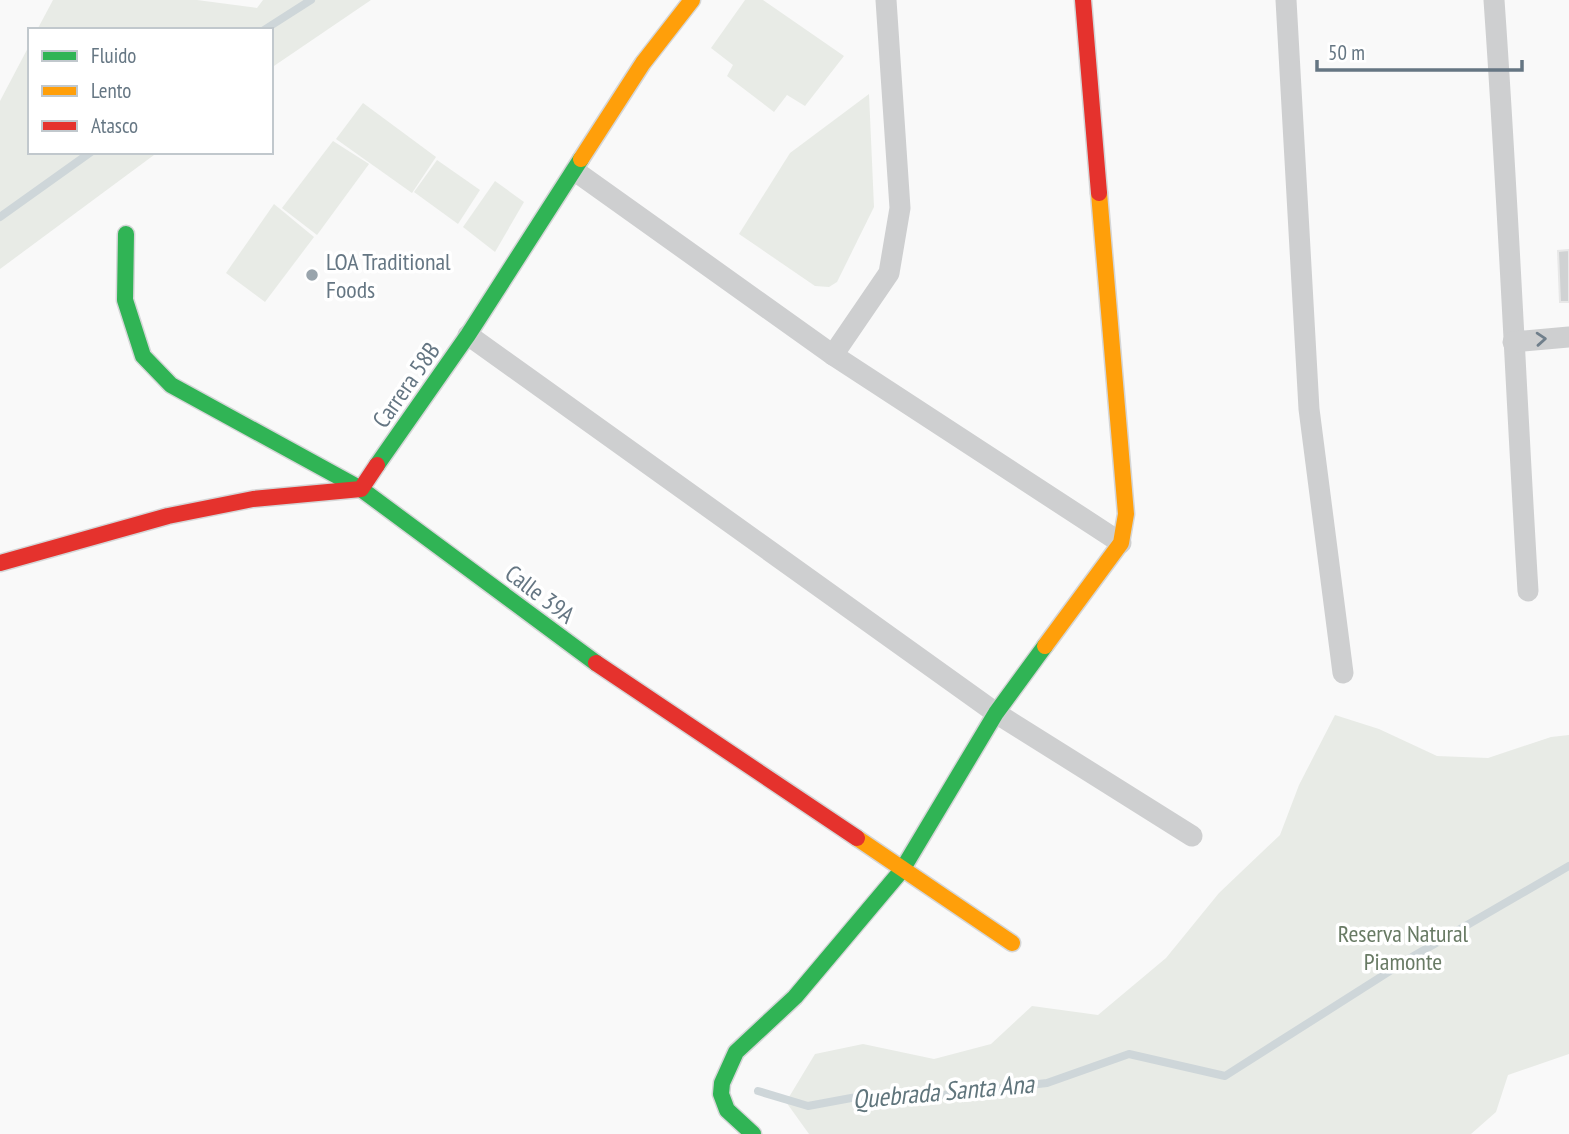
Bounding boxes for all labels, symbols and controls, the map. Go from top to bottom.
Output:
legend [28,28,273,154]
scale bar [1317,28,1522,72]
text: 50 m [1328,39,1365,66]
text: Fluido [91,42,136,69]
text: Lento [91,77,131,104]
text: Atasco [91,112,138,139]
place label: LOA Traditional Foods [326,246,451,305]
marker: LOA Traditional Foods [304,267,320,283]
one-way arrow [1536,332,1547,347]
street label: Carrera 58B [365,336,447,434]
street label: Calle 39A [499,558,582,631]
park label: Reserva Natural Piamonte [1338,918,1469,977]
water label: Quebrada Santa Ana [851,1067,1037,1115]

